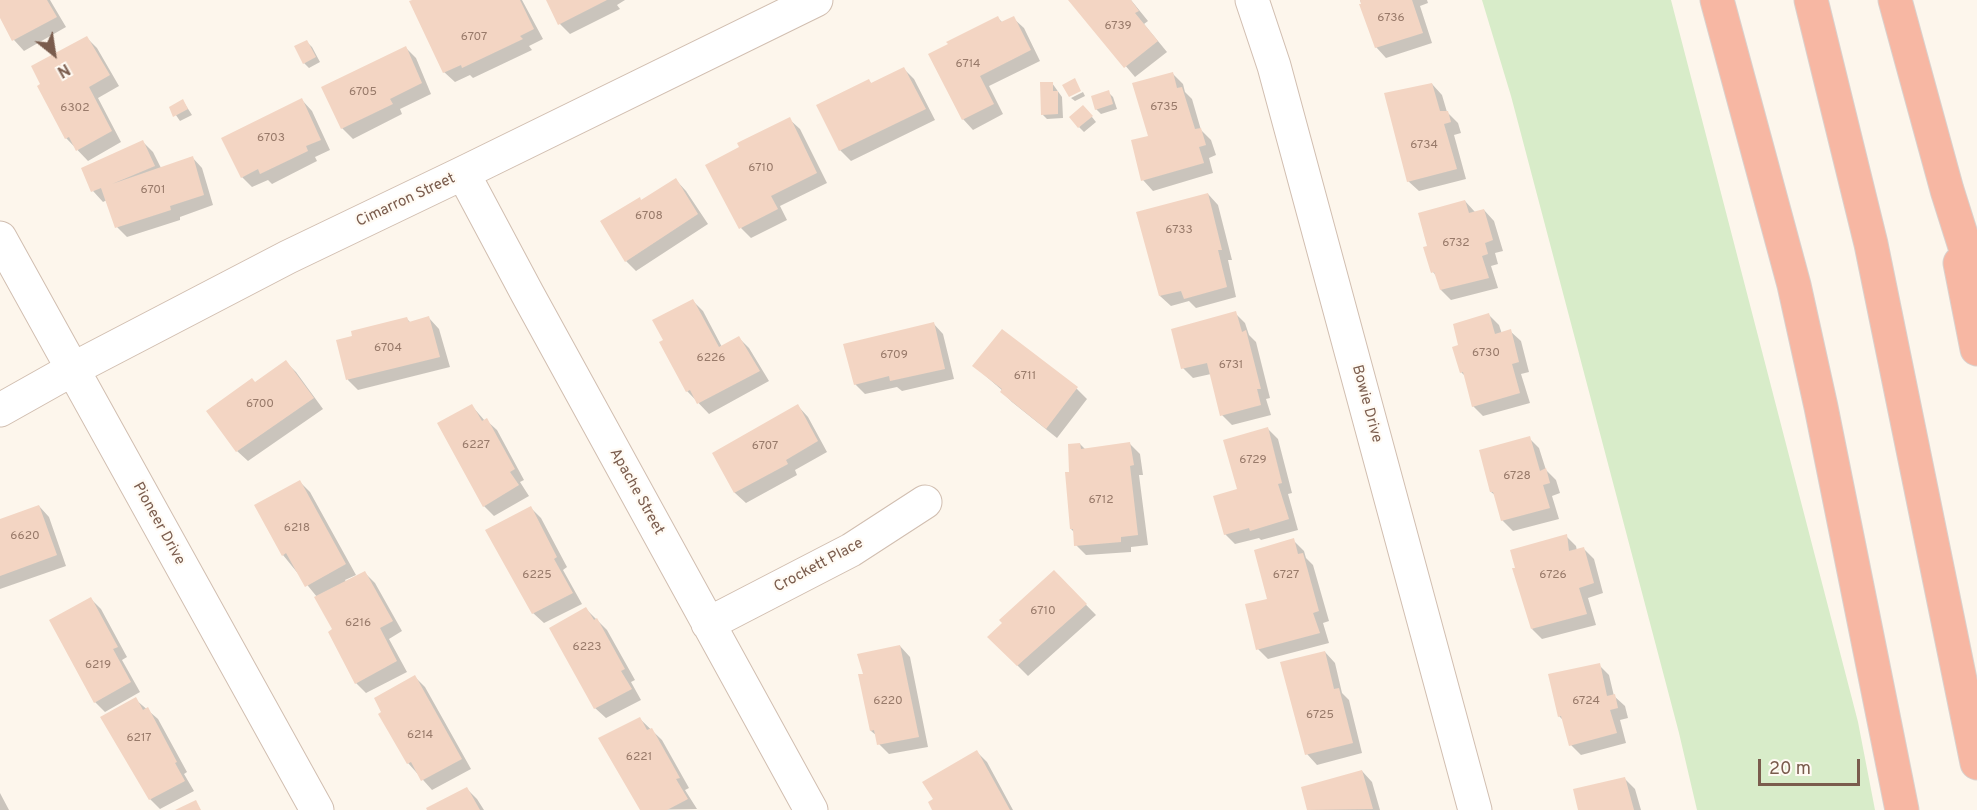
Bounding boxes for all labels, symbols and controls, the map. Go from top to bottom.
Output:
house number: 6736 [1377,12,1405,26]
house number: 6739 [1104,20,1132,34]
north arrow [24,24,84,84]
house number: 6707 [461,31,487,45]
text: N [53,58,73,81]
house number: 6714 [955,58,981,72]
house number: 6705 [349,86,377,100]
house number: 6735 [1150,101,1178,115]
house number: 6302 [60,102,90,116]
house number: 6703 [257,132,285,146]
house number: 6734 [1410,139,1438,153]
house number: 6710 [748,162,774,176]
street label: Cimarron Street [354,170,458,232]
house number: 6701 [140,184,166,198]
house number: 6708 [635,210,663,224]
house number: 6733 [1165,224,1193,238]
house number: 6732 [1442,237,1470,251]
house number: 6704 [374,342,402,356]
house number: 6730 [1472,347,1500,361]
house number: 6709 [880,349,908,363]
house number: 6226 [696,352,726,366]
house number: 6731 [1219,359,1243,373]
street label: Bowie Drive [1347,363,1385,445]
house number: 6711 [1014,370,1036,384]
house number: 6700 [246,398,274,412]
house number: 6227 [462,439,490,453]
house number: 6707 [752,440,778,454]
street label: Apache Street [605,446,667,538]
house number: 6729 [1239,454,1267,468]
house number: 6728 [1503,470,1531,484]
street label: Pioneer Drive [128,480,188,568]
house number: 6712 [1088,494,1114,508]
house number: 6218 [284,522,310,536]
house number: 6620 [10,530,40,544]
street label: Crockett Place [771,535,867,597]
house number: 6225 [522,569,552,583]
house number: 6727 [1273,569,1299,583]
house number: 6726 [1539,569,1567,583]
house number: 6710 [1030,605,1056,619]
house number: 6216 [345,617,371,631]
house number: 6223 [572,641,602,655]
house number: 6219 [85,659,111,673]
house number: 6220 [873,695,903,709]
house number: 6724 [1572,695,1600,709]
house number: 6725 [1306,709,1334,723]
house number: 6214 [407,729,433,743]
house number: 6217 [126,732,152,746]
scale bar [1761,747,1863,785]
house number: 6221 [626,751,652,765]
text: 20 m [1769,758,1811,781]

